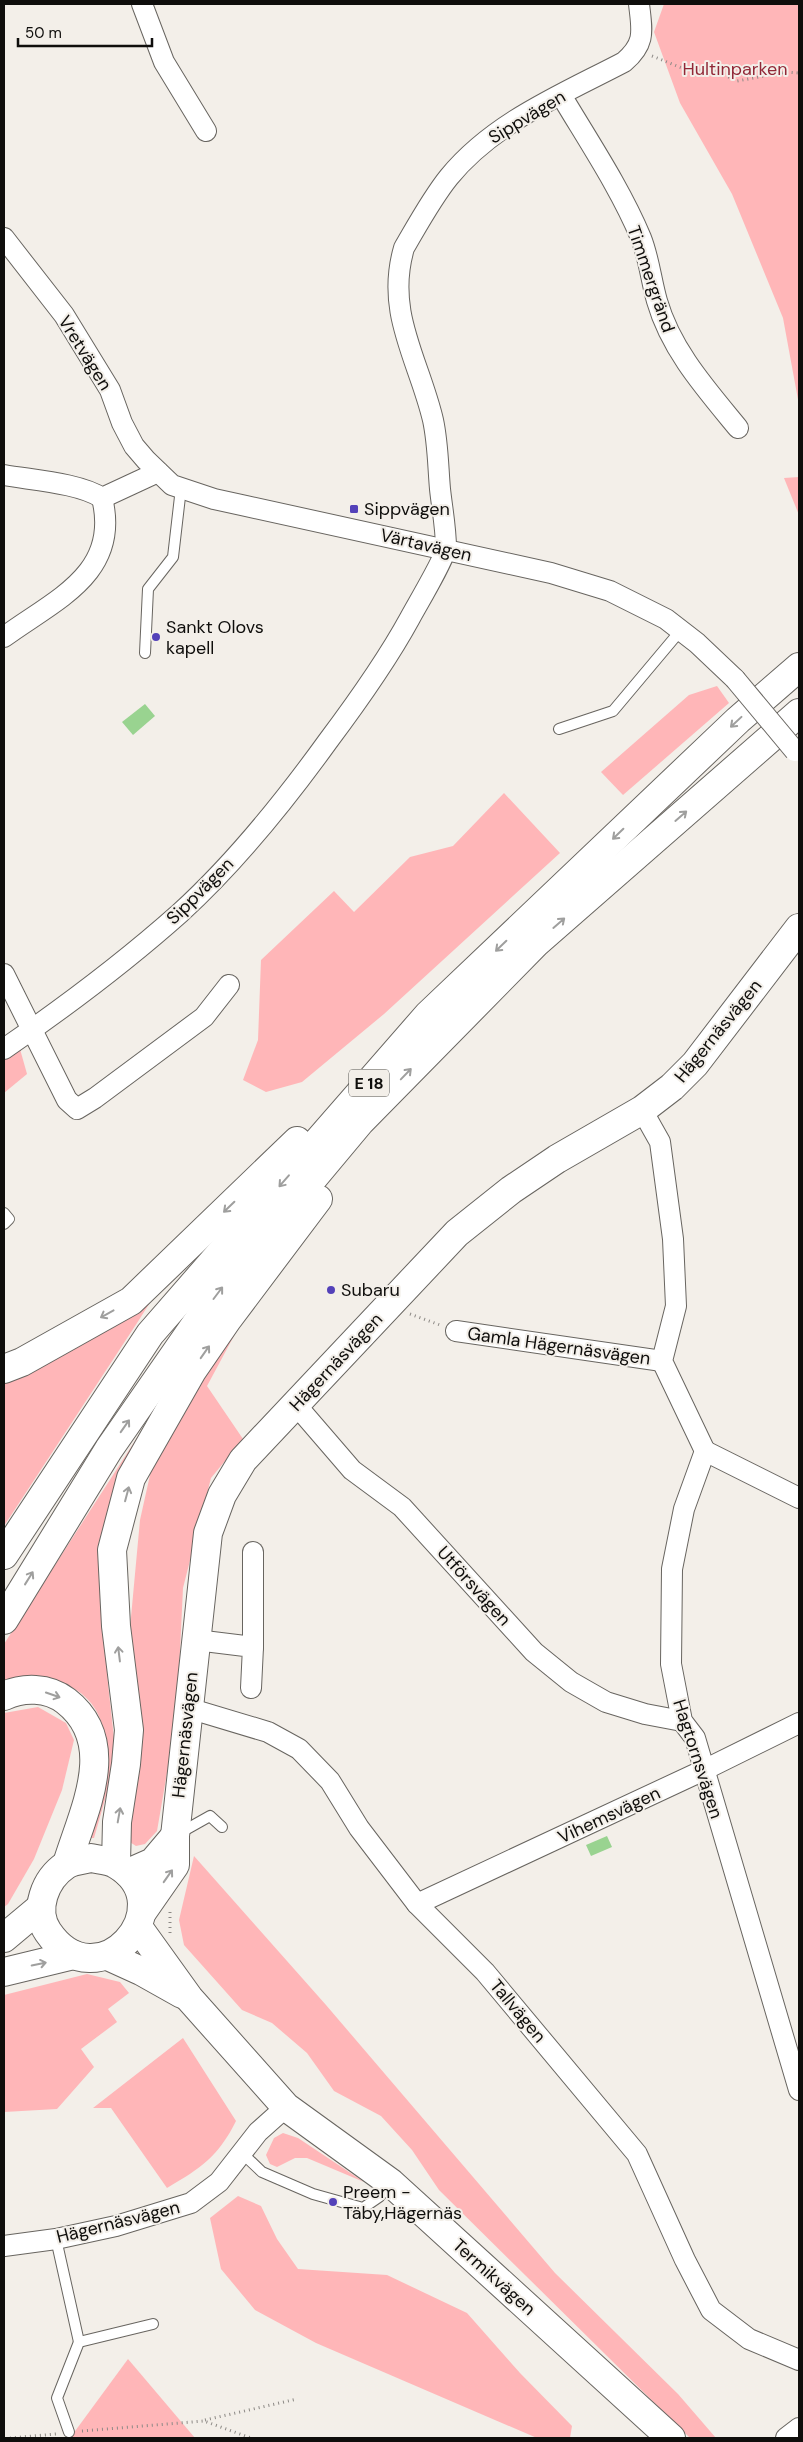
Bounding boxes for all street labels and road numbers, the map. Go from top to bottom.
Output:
street label: Sippvägen [484,85,570,149]
street label: Timmergränd [622,222,680,336]
street label: Vretvägen [53,311,117,395]
street label: Värtavägen [378,523,474,567]
street label: Sippvägen [161,852,239,930]
street label: Hägernäsvägen [669,974,767,1088]
road number: E 18 [349,1070,389,1096]
street label: Hägernäsvägen [284,1308,388,1416]
street label: Gamla Hägernäsvägen [466,1321,652,1371]
street label: Utförsvägen [432,1541,516,1631]
street label: Hägernäsvägen [166,1671,204,1799]
street label: Hagtornsvägen [667,1696,729,1822]
street label: Vihemsvägen [554,1781,664,1849]
street label: Tallvägen [484,1974,552,2048]
street label: Hägernäsvägen [54,2195,182,2249]
street label: Termikvägen [447,2233,541,2321]

